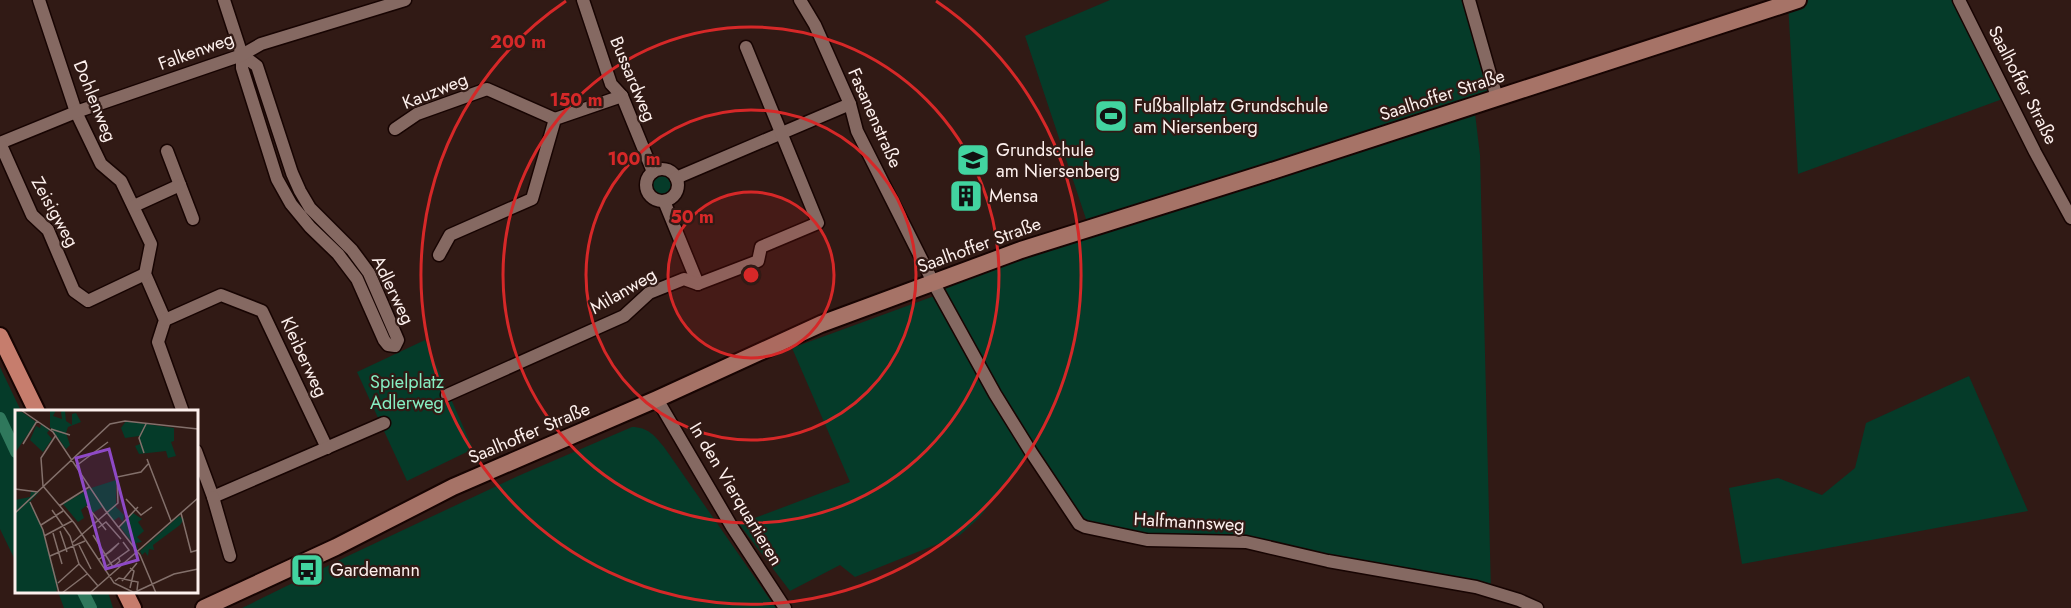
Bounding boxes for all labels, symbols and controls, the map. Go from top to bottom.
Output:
street label: Saalhoffer Straße [1982,21,2064,149]
street label: Falkenweg [154,25,238,77]
text: 200 m [490,29,546,55]
street label: Bussardweg [603,32,663,126]
street label: Dohlenweg [67,56,123,146]
street label: Saalhoffer Straße [1376,63,1508,127]
street label: Fasanenstraße [841,64,909,172]
street label: Kauzweg [398,66,472,116]
text: 150 m [550,87,602,113]
place label: Fußballplatz Grundschule am Niersenberg [1134,93,1328,140]
sports icon: Fußballplatz Grundschule am Niersenberg [1093,98,1129,134]
place label: Grundschule am Niersenberg [996,137,1120,184]
school or university icon: Grundschule am Niersenberg [955,142,991,178]
text: 100 m [607,146,661,172]
street label: Zeisigweg [25,172,85,252]
building icon: Mensa [948,178,984,214]
place label: Mensa [989,183,1038,209]
text: 50 m [670,204,714,230]
street label: Saalhoffer Straße [913,211,1045,279]
street label: Adlerweg [365,251,421,329]
street label: Milanweg [585,262,661,320]
centre of rings [741,265,761,285]
street label: Kleiberweg [274,313,334,401]
park label: Spielplatz Adlerweg [370,369,445,416]
street label: Saalhoffer Straße [464,396,594,470]
inset map [15,410,198,593]
street label: In den Vierquartieren [683,418,789,570]
street label: Halfmannsweg [1133,506,1245,538]
bus stop icon: Gardemann [289,552,325,588]
place label: Gardemann [330,557,420,583]

